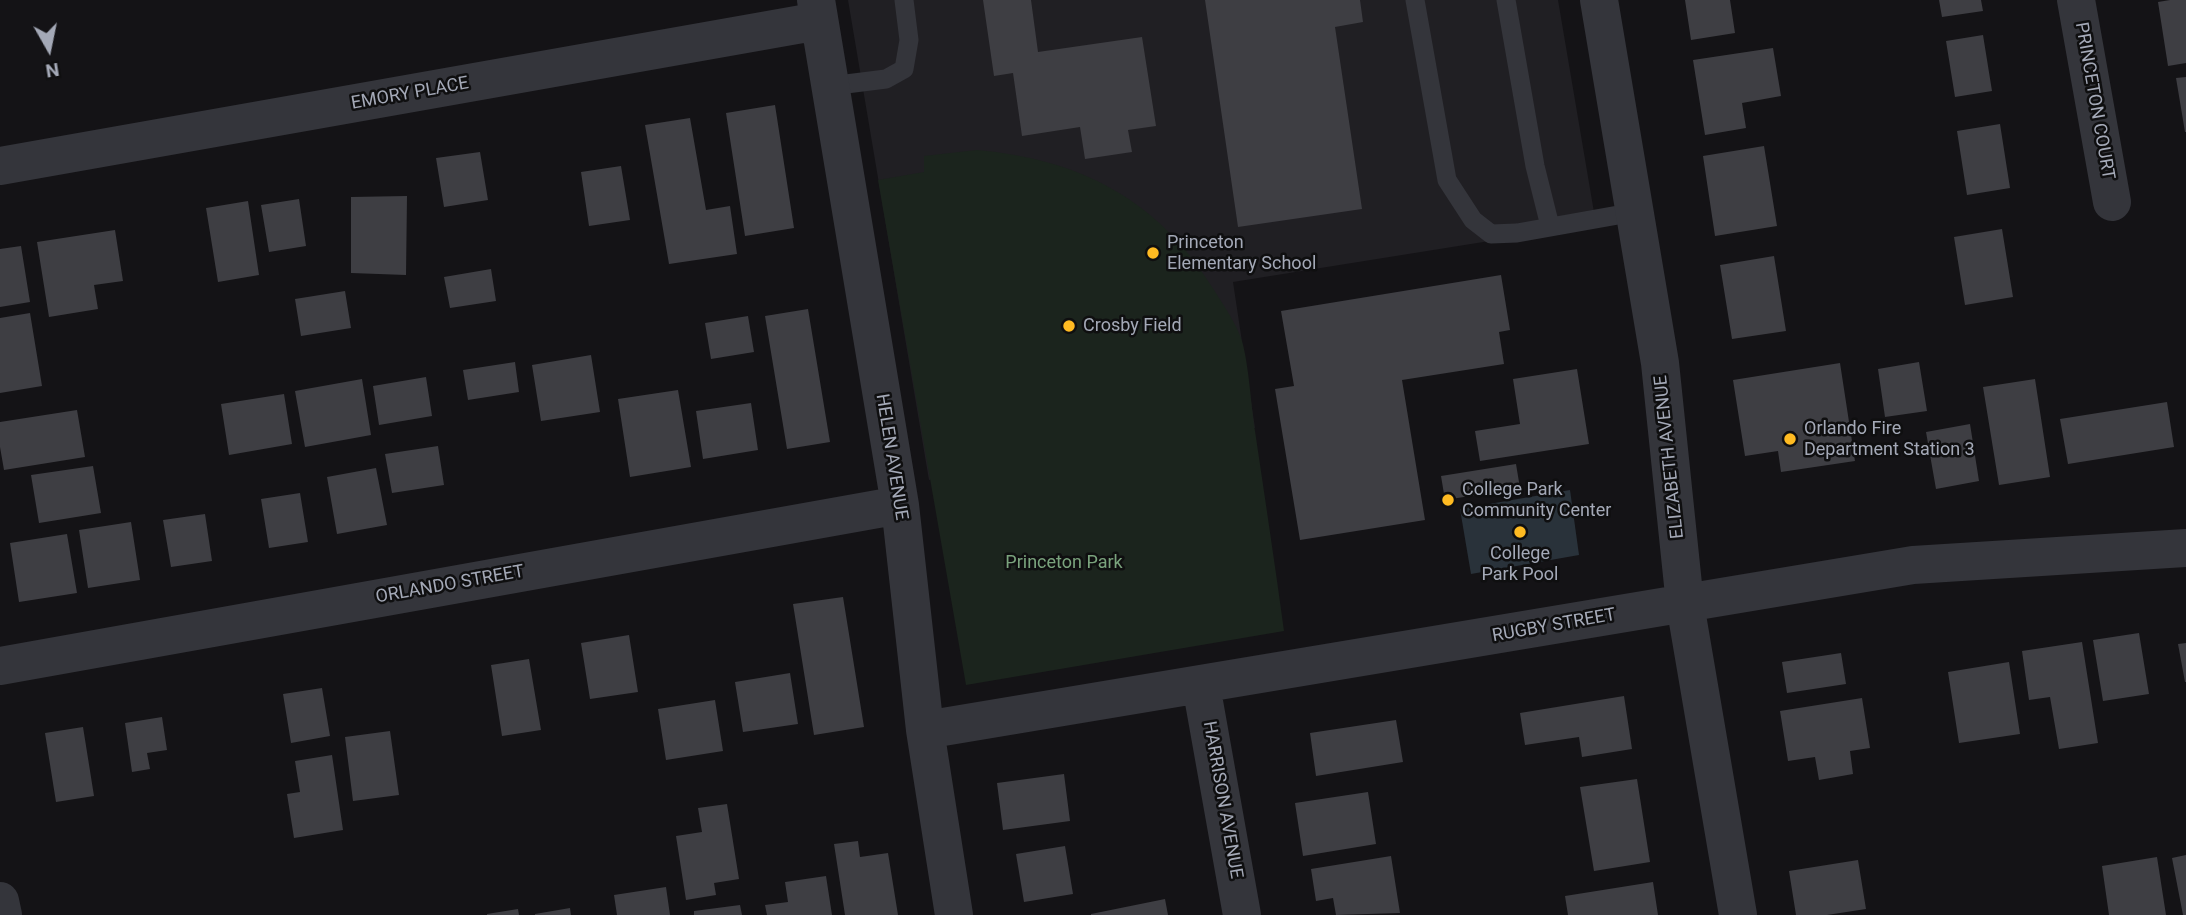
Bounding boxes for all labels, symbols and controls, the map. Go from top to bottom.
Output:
north arrow [14,14,84,84]
street label: PRINCETON COURT [2070,21,2118,181]
text: N [44,58,61,83]
street label: EMORY PLACE [349,73,471,115]
place label: Princeton Elementary School [1167,232,1316,274]
marker: Princeton Elementary School [1145,245,1161,261]
place label: Crosby Field [1083,315,1182,337]
marker: Crosby Field [1061,318,1077,334]
street label: ELIZABETH AVENUE [1651,374,1689,540]
street label: HELEN AVENUE [870,392,912,522]
place label: Orlando Fire Department Station 3 [1804,418,1975,460]
marker: Orlando Fire Department Station 3 [1782,431,1798,447]
place label: College Park Community Center [1462,479,1611,522]
marker: College Park Community Center [1440,492,1456,508]
marker: College Park Pool [1512,524,1528,540]
place label: College Park Pool [1482,543,1558,586]
park label: Princeton Park [1005,552,1123,574]
street label: ORLANDO STREET [374,561,526,609]
street label: RUGBY STREET [1491,605,1617,647]
street label: HARRISON AVENUE [1198,720,1246,880]

